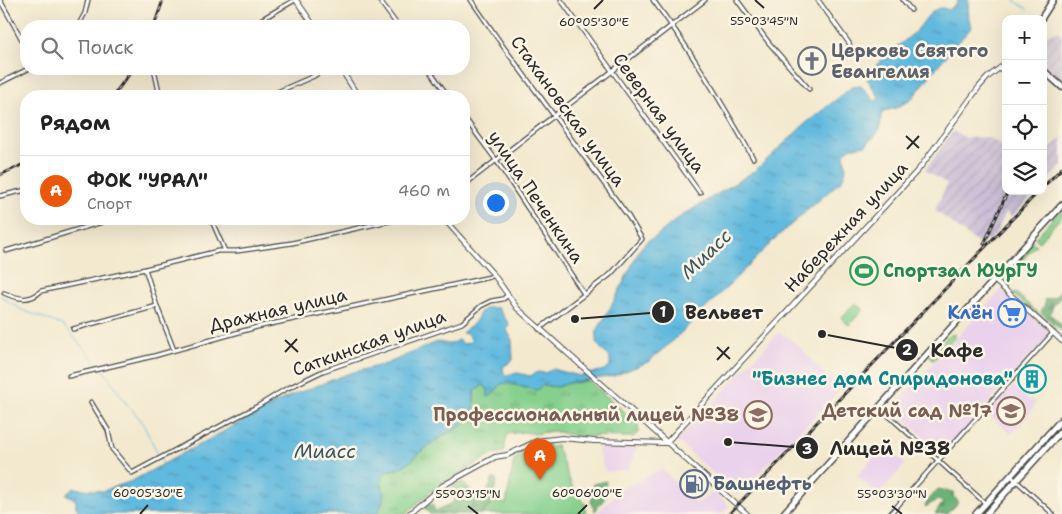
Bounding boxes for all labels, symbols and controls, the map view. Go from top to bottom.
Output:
text: 55°03'45"N [730,13,798,29]
text: 60°05'30"E [559,14,629,30]
map controls [1002,15,1047,195]
button: + [1002,15,1047,60]
search box [20,20,470,75]
street label: Стахановская улица [505,31,631,191]
icon: search [38,34,66,62]
text: Поиск [78,35,133,60]
place label: Церковь Святого Евангелия [831,39,988,84]
church icon: Церковь Святого Евангелия [797,46,827,76]
street label: Северная улица [607,48,711,178]
button: − [1002,60,1047,105]
button: locate [1002,105,1047,150]
text: Рядом [40,109,110,137]
street label: улица Печенкина [483,126,589,268]
button: layers [1002,150,1047,195]
street label: Набережная улица [779,156,913,298]
text: ФОК "УРАЛ" [87,168,208,193]
text: A [50,180,62,201]
text: 460 m [398,180,450,201]
your location [483,190,509,216]
text: Спорт [87,193,132,214]
water label: Миасс [675,224,737,284]
sports icon: Спортзал ЮУрГУ [849,256,879,286]
place label: Спортзал ЮУрГУ [883,259,1038,283]
street label: Дражная улица [207,282,349,338]
callout: Вельвет [650,295,773,329]
supermarket icon: Клён [997,298,1027,328]
text: Вельвет [685,300,764,325]
place label: Клён [948,301,993,325]
text: 1 [660,302,667,322]
street label: Саткинская улица [289,304,449,382]
callout: Кафе [895,333,993,367]
text: Кафе [930,338,984,363]
text: 2 [902,340,913,360]
building icon: "Бизнес дом Спиридонова" [1017,364,1047,394]
place label: "Бизнес дом Спиридонова" [752,367,1013,391]
school or university icon: Детский сад №17 [996,396,1026,426]
place label: Детский сад №17 [822,399,992,423]
school or university icon: Профессиональный лицей №38 [743,400,773,430]
place label: Профессиональный лицей №38 [433,403,739,427]
callout: Лицей №38 [794,431,960,465]
text: Лицей №38 [830,436,950,461]
water label: Миасс [294,439,356,464]
pin: A [524,439,556,480]
text: 3 [802,439,812,459]
fuel station icon: Башнефть [679,469,709,499]
place label: Башнефть [713,472,812,496]
text: 60°05'30"E [113,485,183,501]
text: 60°06'00"E [552,485,622,501]
text: 55°03'15"N [435,486,501,502]
text: 55°03'30"N [857,486,927,502]

